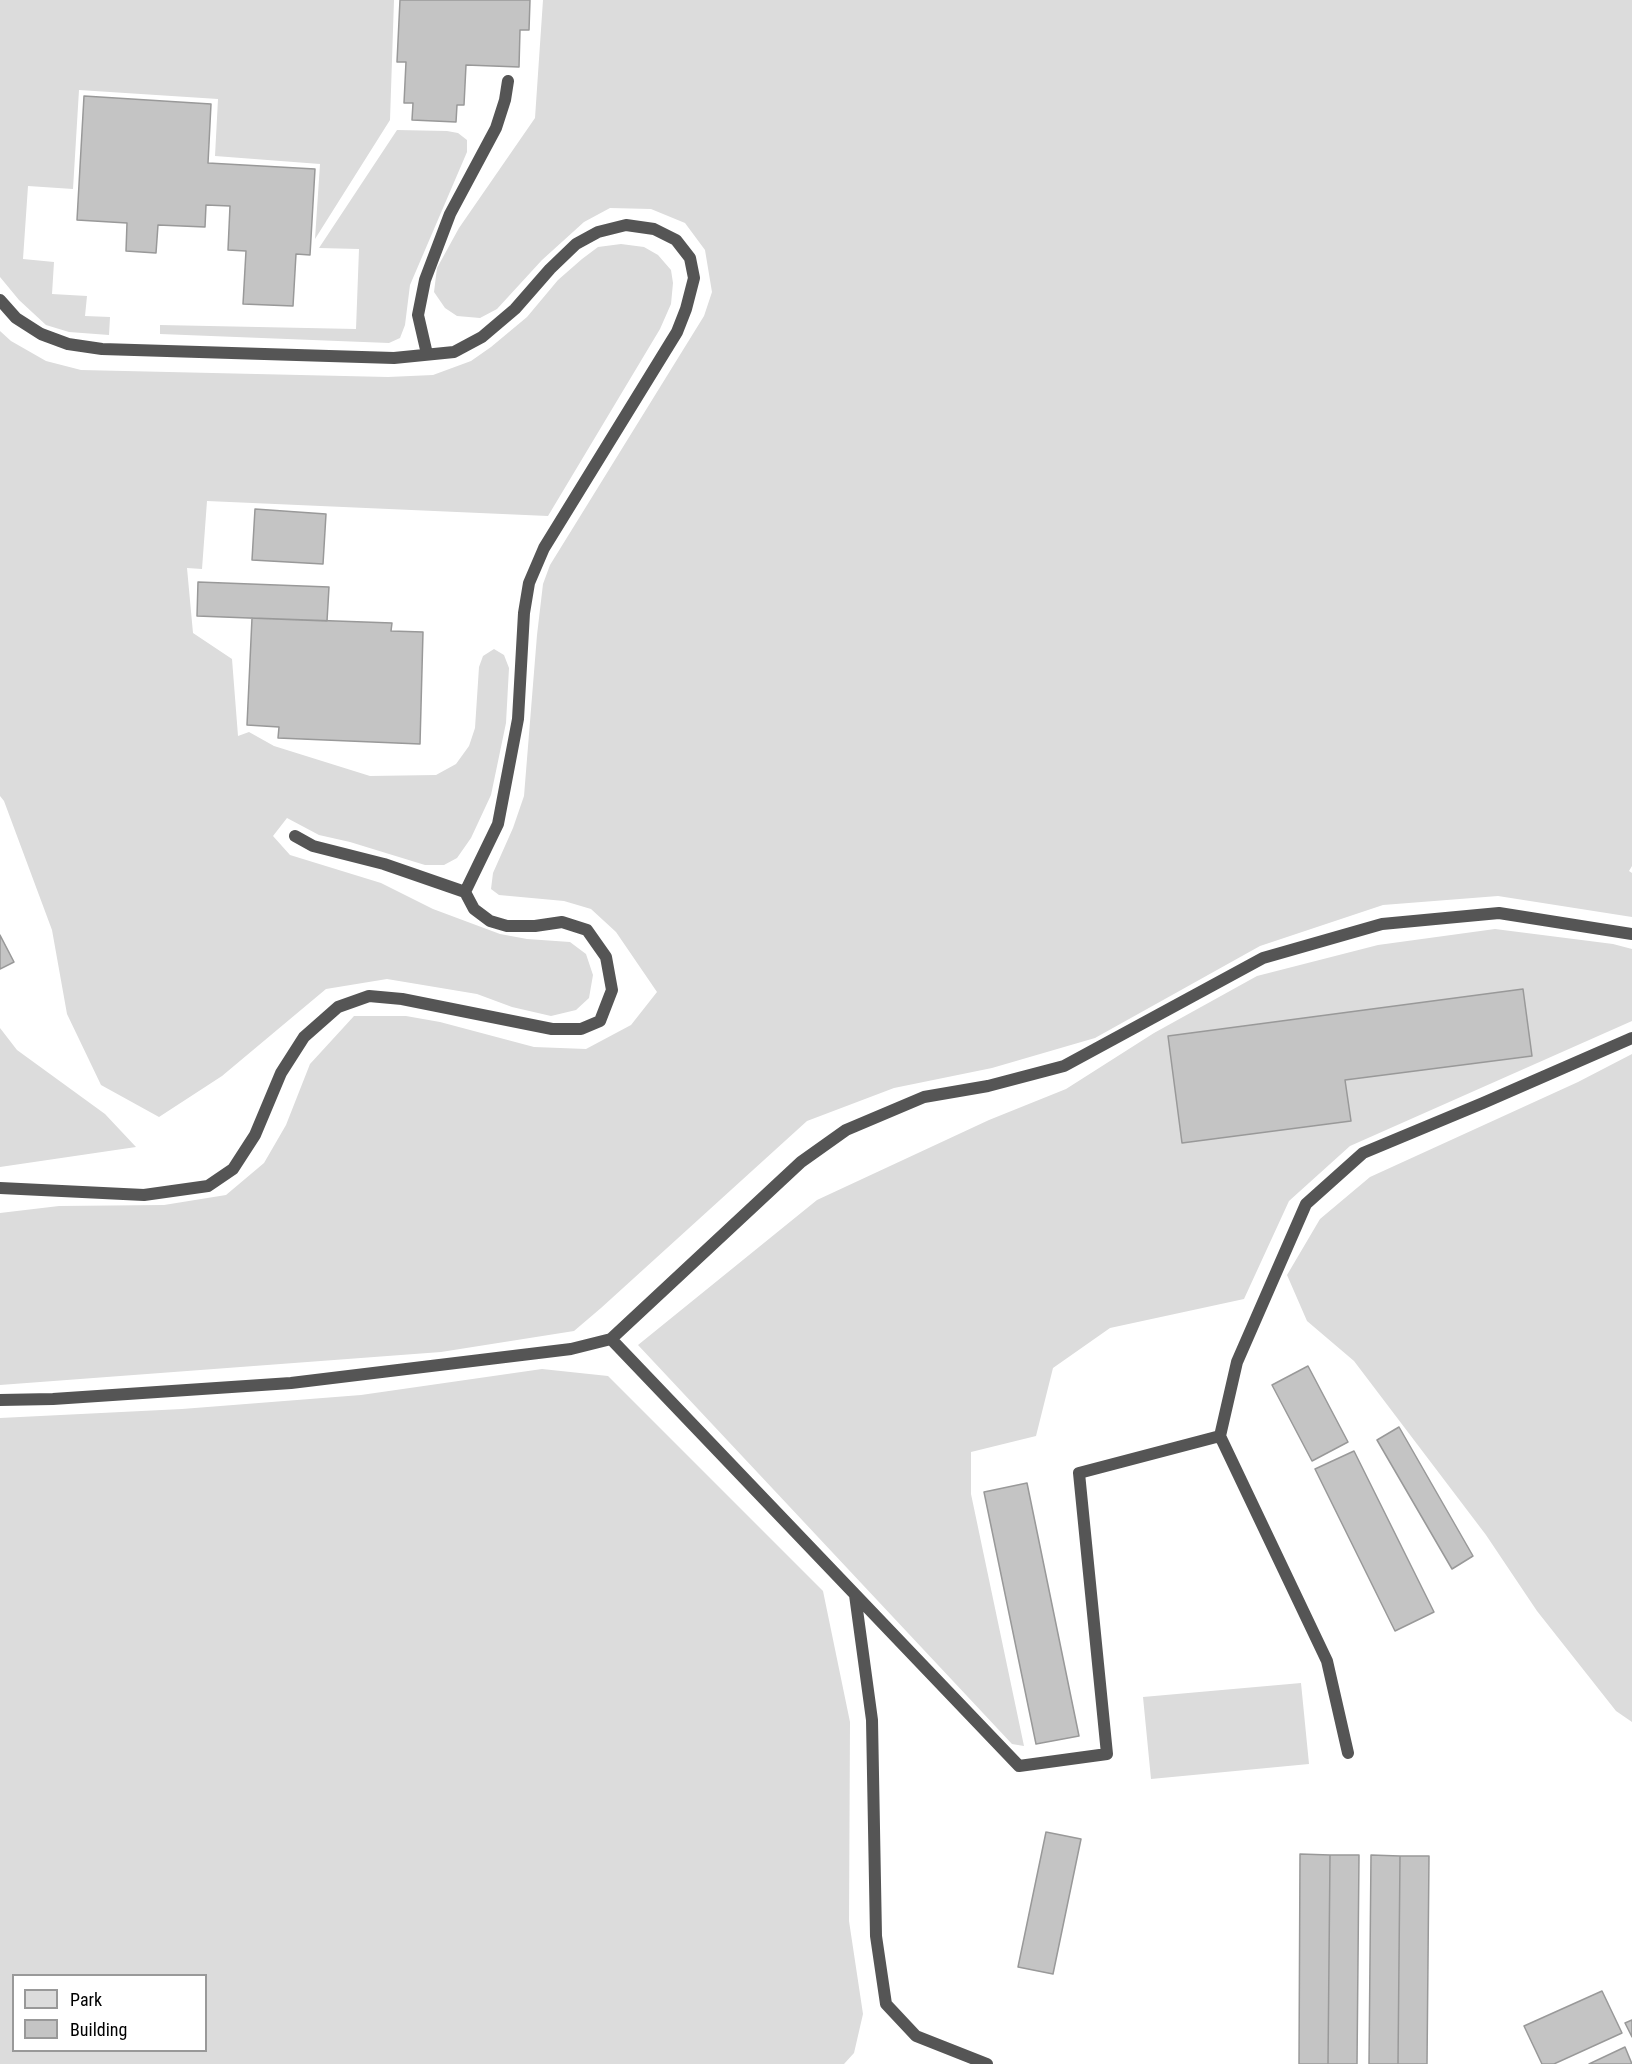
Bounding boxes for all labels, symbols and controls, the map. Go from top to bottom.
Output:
legend [12,1974,207,2052]
text: Park [70,1989,102,2010]
text: Building [70,2019,127,2040]

